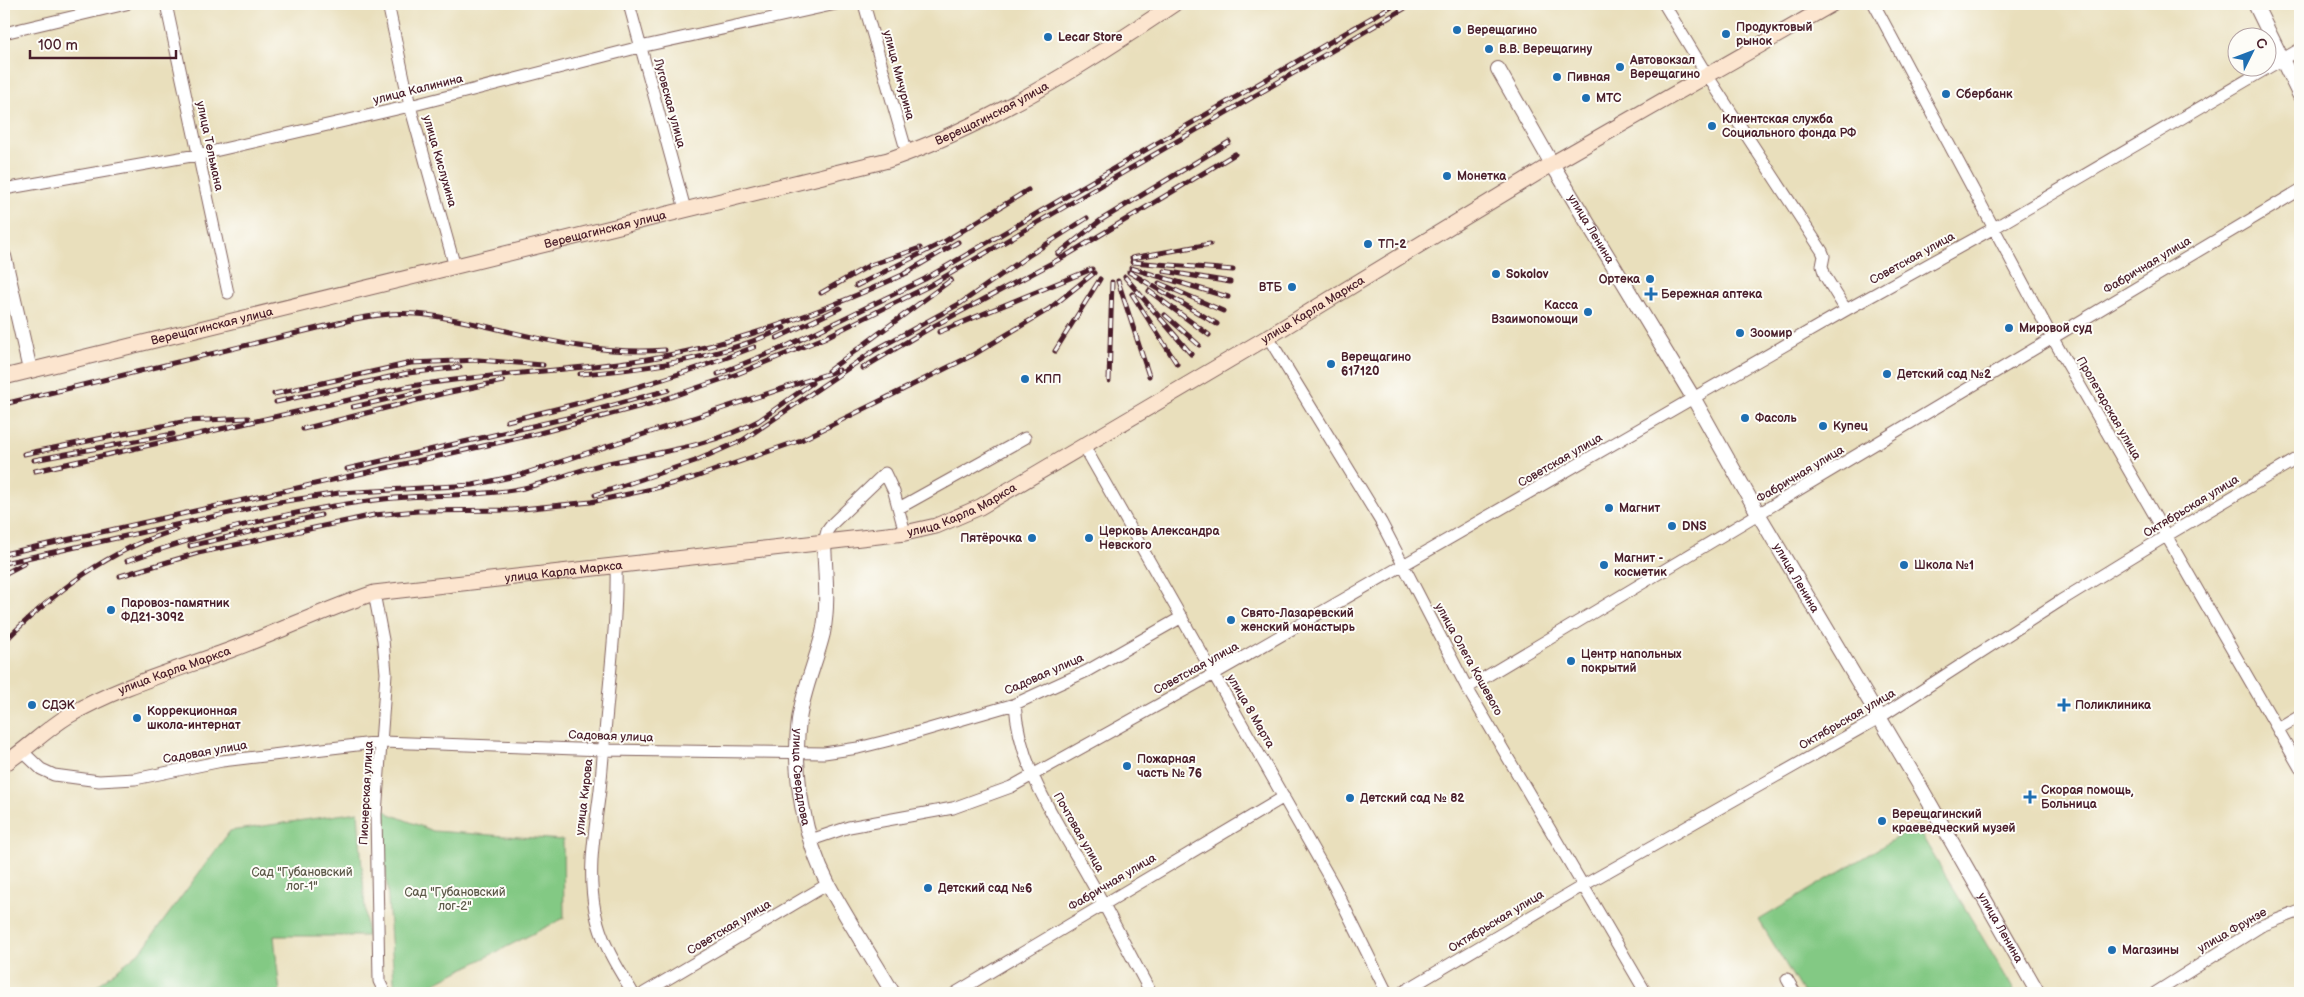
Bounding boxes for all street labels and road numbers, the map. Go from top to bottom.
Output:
street label: улица Мичурина [879,29,918,122]
street label: Луговская улица [650,56,689,150]
street label: улица Калинина [372,71,465,108]
street label: Верещагинская улица [933,79,1051,149]
street label: улица Тельмана [193,100,226,193]
street label: улица Кислухина [419,113,460,209]
street label: улица Ленина [1564,192,1617,266]
street label: Верещагинская улица [543,208,668,252]
street label: Советская улица [1867,229,1957,288]
street label: Фабричная улица [2101,233,2194,298]
street label: улица Карла Маркса [1259,273,1367,347]
street label: Верещагинская улица [149,304,275,349]
street label: Пролетарская улица [2073,354,2144,463]
street label: Советская улица [1515,430,1605,491]
street label: Фабричная улица [1754,442,1847,507]
street label: Октябрьская улица [2141,472,2242,541]
street label: улица Карла Маркса [906,480,1019,540]
street label: улица Ленина [1770,541,1822,616]
street label: улица Карла Маркса [504,558,623,586]
street label: улица Олега Кошевого [1431,600,1506,718]
street label: Советская улица [1151,639,1241,698]
street label: улица Карла Маркса [116,644,233,698]
street label: Садовая улица [1002,650,1086,699]
street label: улица 8 Марта [1223,672,1278,751]
street label: Октябрьская улица [1796,686,1898,753]
street label: Садовая улица [568,728,654,745]
street label: улица Свердлова [789,728,813,827]
street label: Садовая улица [162,738,248,767]
street label: Пионерская улица [356,740,377,846]
street label: улица Кирова [572,758,597,836]
street label: Почтовая улица [1050,790,1107,875]
street label: Фабричная улица [1066,850,1159,915]
street label: Октябрьская улица [1446,887,1547,956]
street label: улица Ленина [1974,890,2026,966]
street label: Советская улица [685,897,774,958]
street label: улица Фрунзе [2195,904,2270,956]

